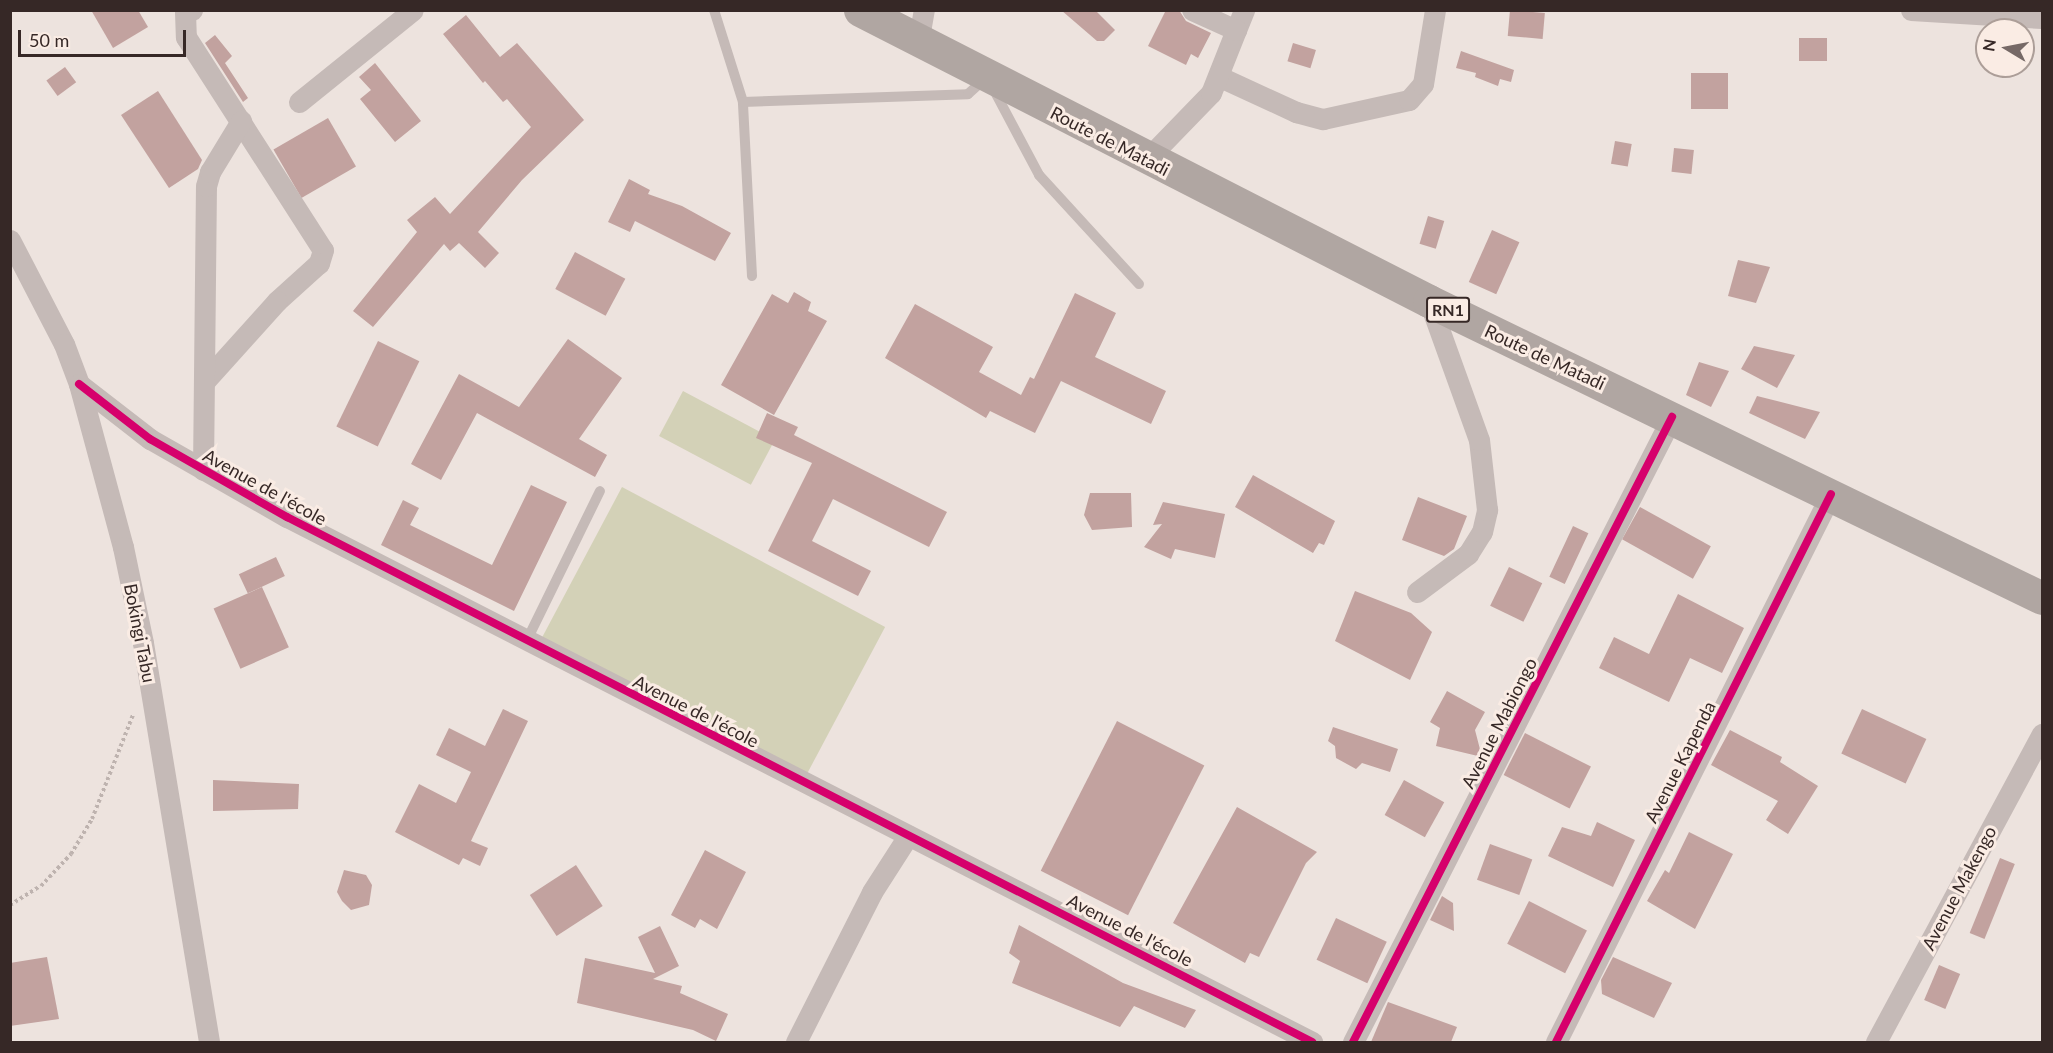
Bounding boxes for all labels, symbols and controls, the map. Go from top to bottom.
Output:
scale bar [21,18,189,56]
north arrow [1975,18,2035,78]
text: 50 m [29,29,69,51]
text: N [1978,37,1999,53]
street label: Route de Matadi [1047,102,1173,180]
road number: RN1 [1426,297,1470,323]
street label: Route de Matadi [1481,320,1609,394]
street label: Avenue de l'école [199,444,331,530]
street label: Bokingi Tabu [120,581,160,685]
street label: Avenue Mabiongo [1457,654,1541,792]
street label: Avenue de l'école [630,670,762,752]
street label: Avenue Kapenda [1640,698,1720,826]
street label: Avenue Makengo [1917,822,2001,954]
street label: Avenue de l'école [1064,889,1196,971]

